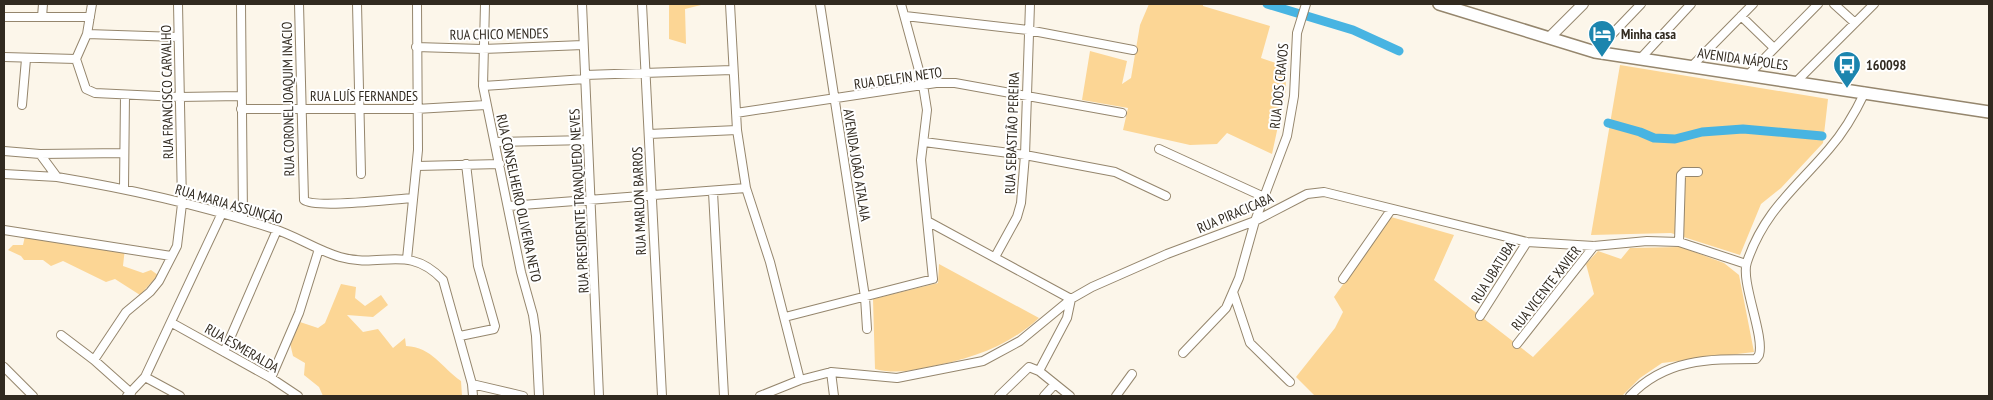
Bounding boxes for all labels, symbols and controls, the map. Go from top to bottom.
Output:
hotel icon: Minha casa [1587,19,1617,58]
street label: RUA CORONEL JOAQUIM INACIO [278,21,298,176]
street label: RUA FRANCISCO CARVALHO [157,24,177,159]
street label: RUA CHICO MENDES [449,24,549,44]
place label: Minha casa [1621,25,1676,43]
street label: RUA DOS CRAVOS [1266,42,1292,130]
street label: AVENIDA NÁPOLES [1697,44,1789,74]
bus stop icon: 160098 [1832,50,1862,89]
place label: 160098 [1866,56,1906,74]
street label: RUA DELFIN NETO [853,63,944,93]
street label: RUA SEBASTIÃO PEREIRA [1001,71,1023,194]
street label: RUA LUÍS FERNANDES [310,87,418,105]
street label: RUA PRESIDENTE TRANQUEDO NEVES [565,108,593,294]
street label: AVENIDA JOÃO ATALAIA [839,108,875,223]
street label: RUA CONSELHEIRO OLIVEIRA NETO [492,112,546,284]
street label: RUA MARLON BARROS [628,146,650,256]
street label: RUA MARIA ASSUNÇÃO [173,180,285,228]
street label: RUA PIRACICABA [1194,189,1276,237]
street label: RUA UBATUBA [1467,237,1519,306]
street label: RUA VICENTE XAVIER [1507,242,1585,334]
street label: RUA ESMERALDA [202,320,283,377]

